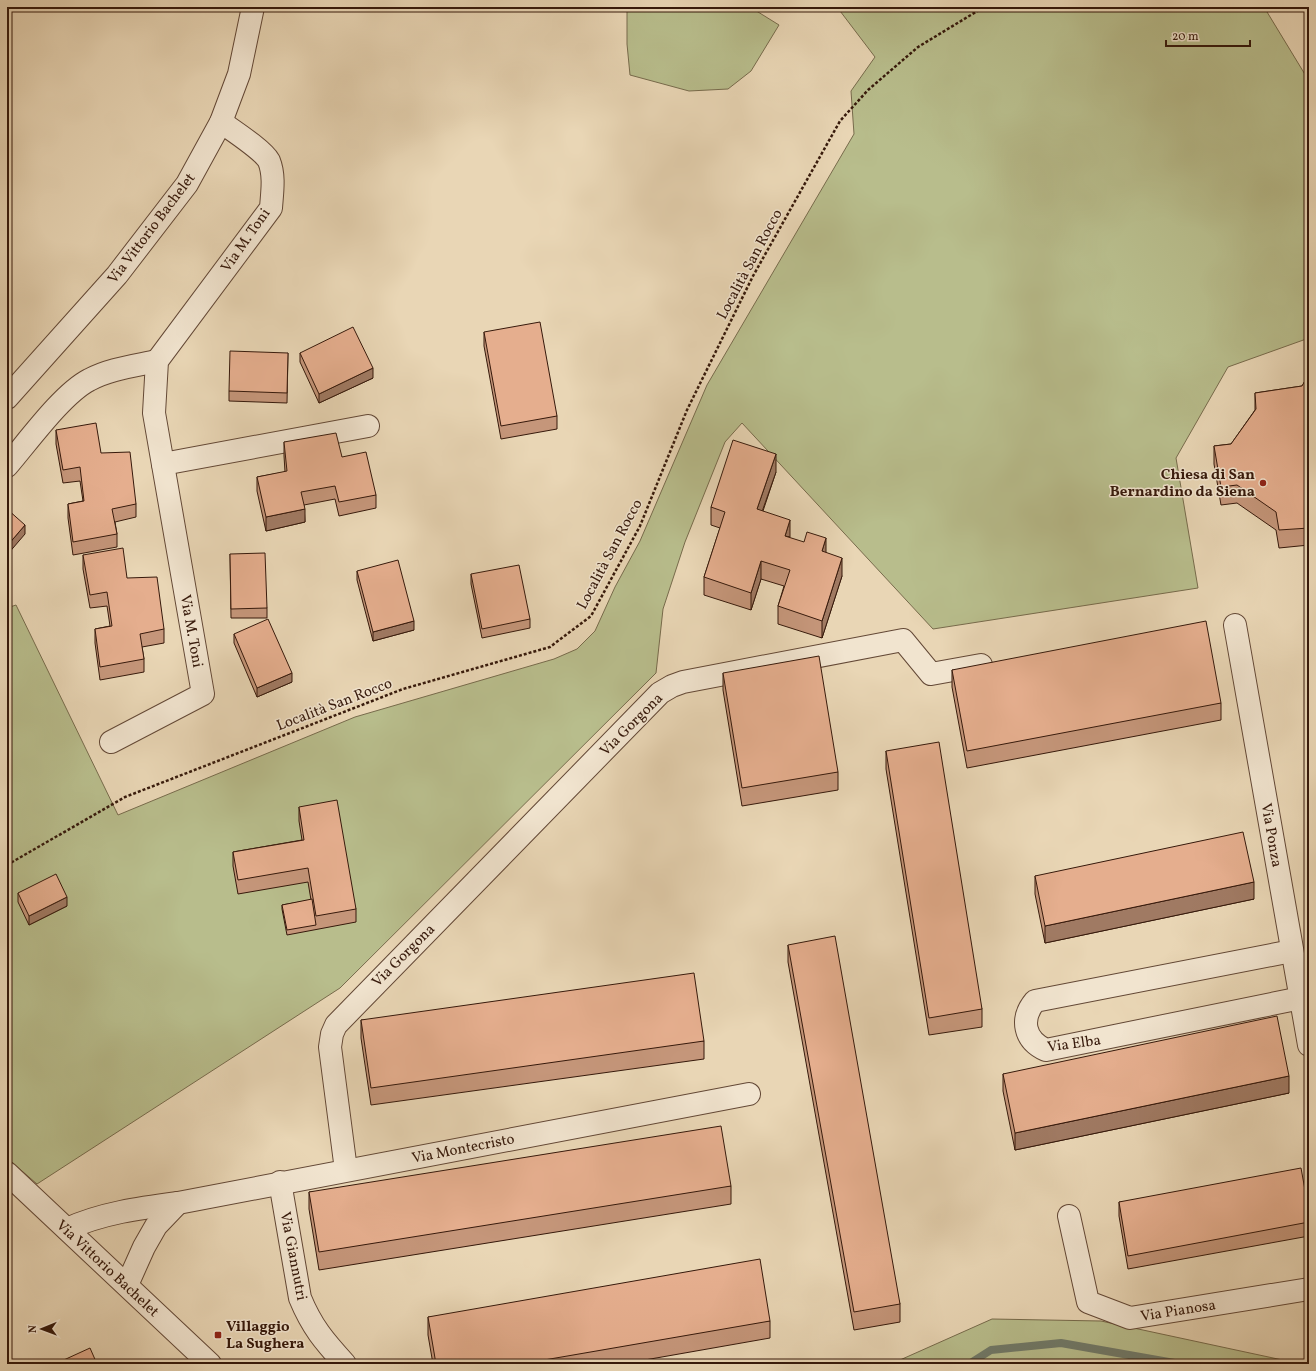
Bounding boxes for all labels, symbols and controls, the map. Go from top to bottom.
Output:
scale bar [1166,22,1250,48]
text: 20 m [1172,29,1199,45]
street label: Via Vittorio Bachelet [103,169,201,289]
street label: Via M. Toni [216,205,276,277]
street label: Località San Rocco [712,206,788,324]
place label: Chiesa di San Bernardino da Siena [1110,465,1255,503]
marker: Chiesa di San Bernardino da Siena [1258,478,1268,488]
street label: Località San Rocco [572,496,648,614]
street label: Via M. Toni [174,593,207,669]
street label: Località San Rocco [274,674,395,737]
street label: Via Gorgona [596,689,668,761]
street label: Via Ponza [1255,801,1286,869]
street label: Via Gorgona [368,920,440,992]
street label: Via Elba [1046,1030,1102,1059]
street label: Via Montecristo [410,1129,517,1170]
street label: Via Giannutri [274,1210,311,1302]
street label: Via Vittorio Bachelet [51,1216,163,1323]
street label: Via Pianosa [1139,1295,1217,1328]
north arrow [22,1309,62,1349]
place label: Villaggio La Sughera [226,1317,305,1355]
text: N [26,1325,41,1333]
marker: Villaggio La Sughera [213,1330,223,1340]

